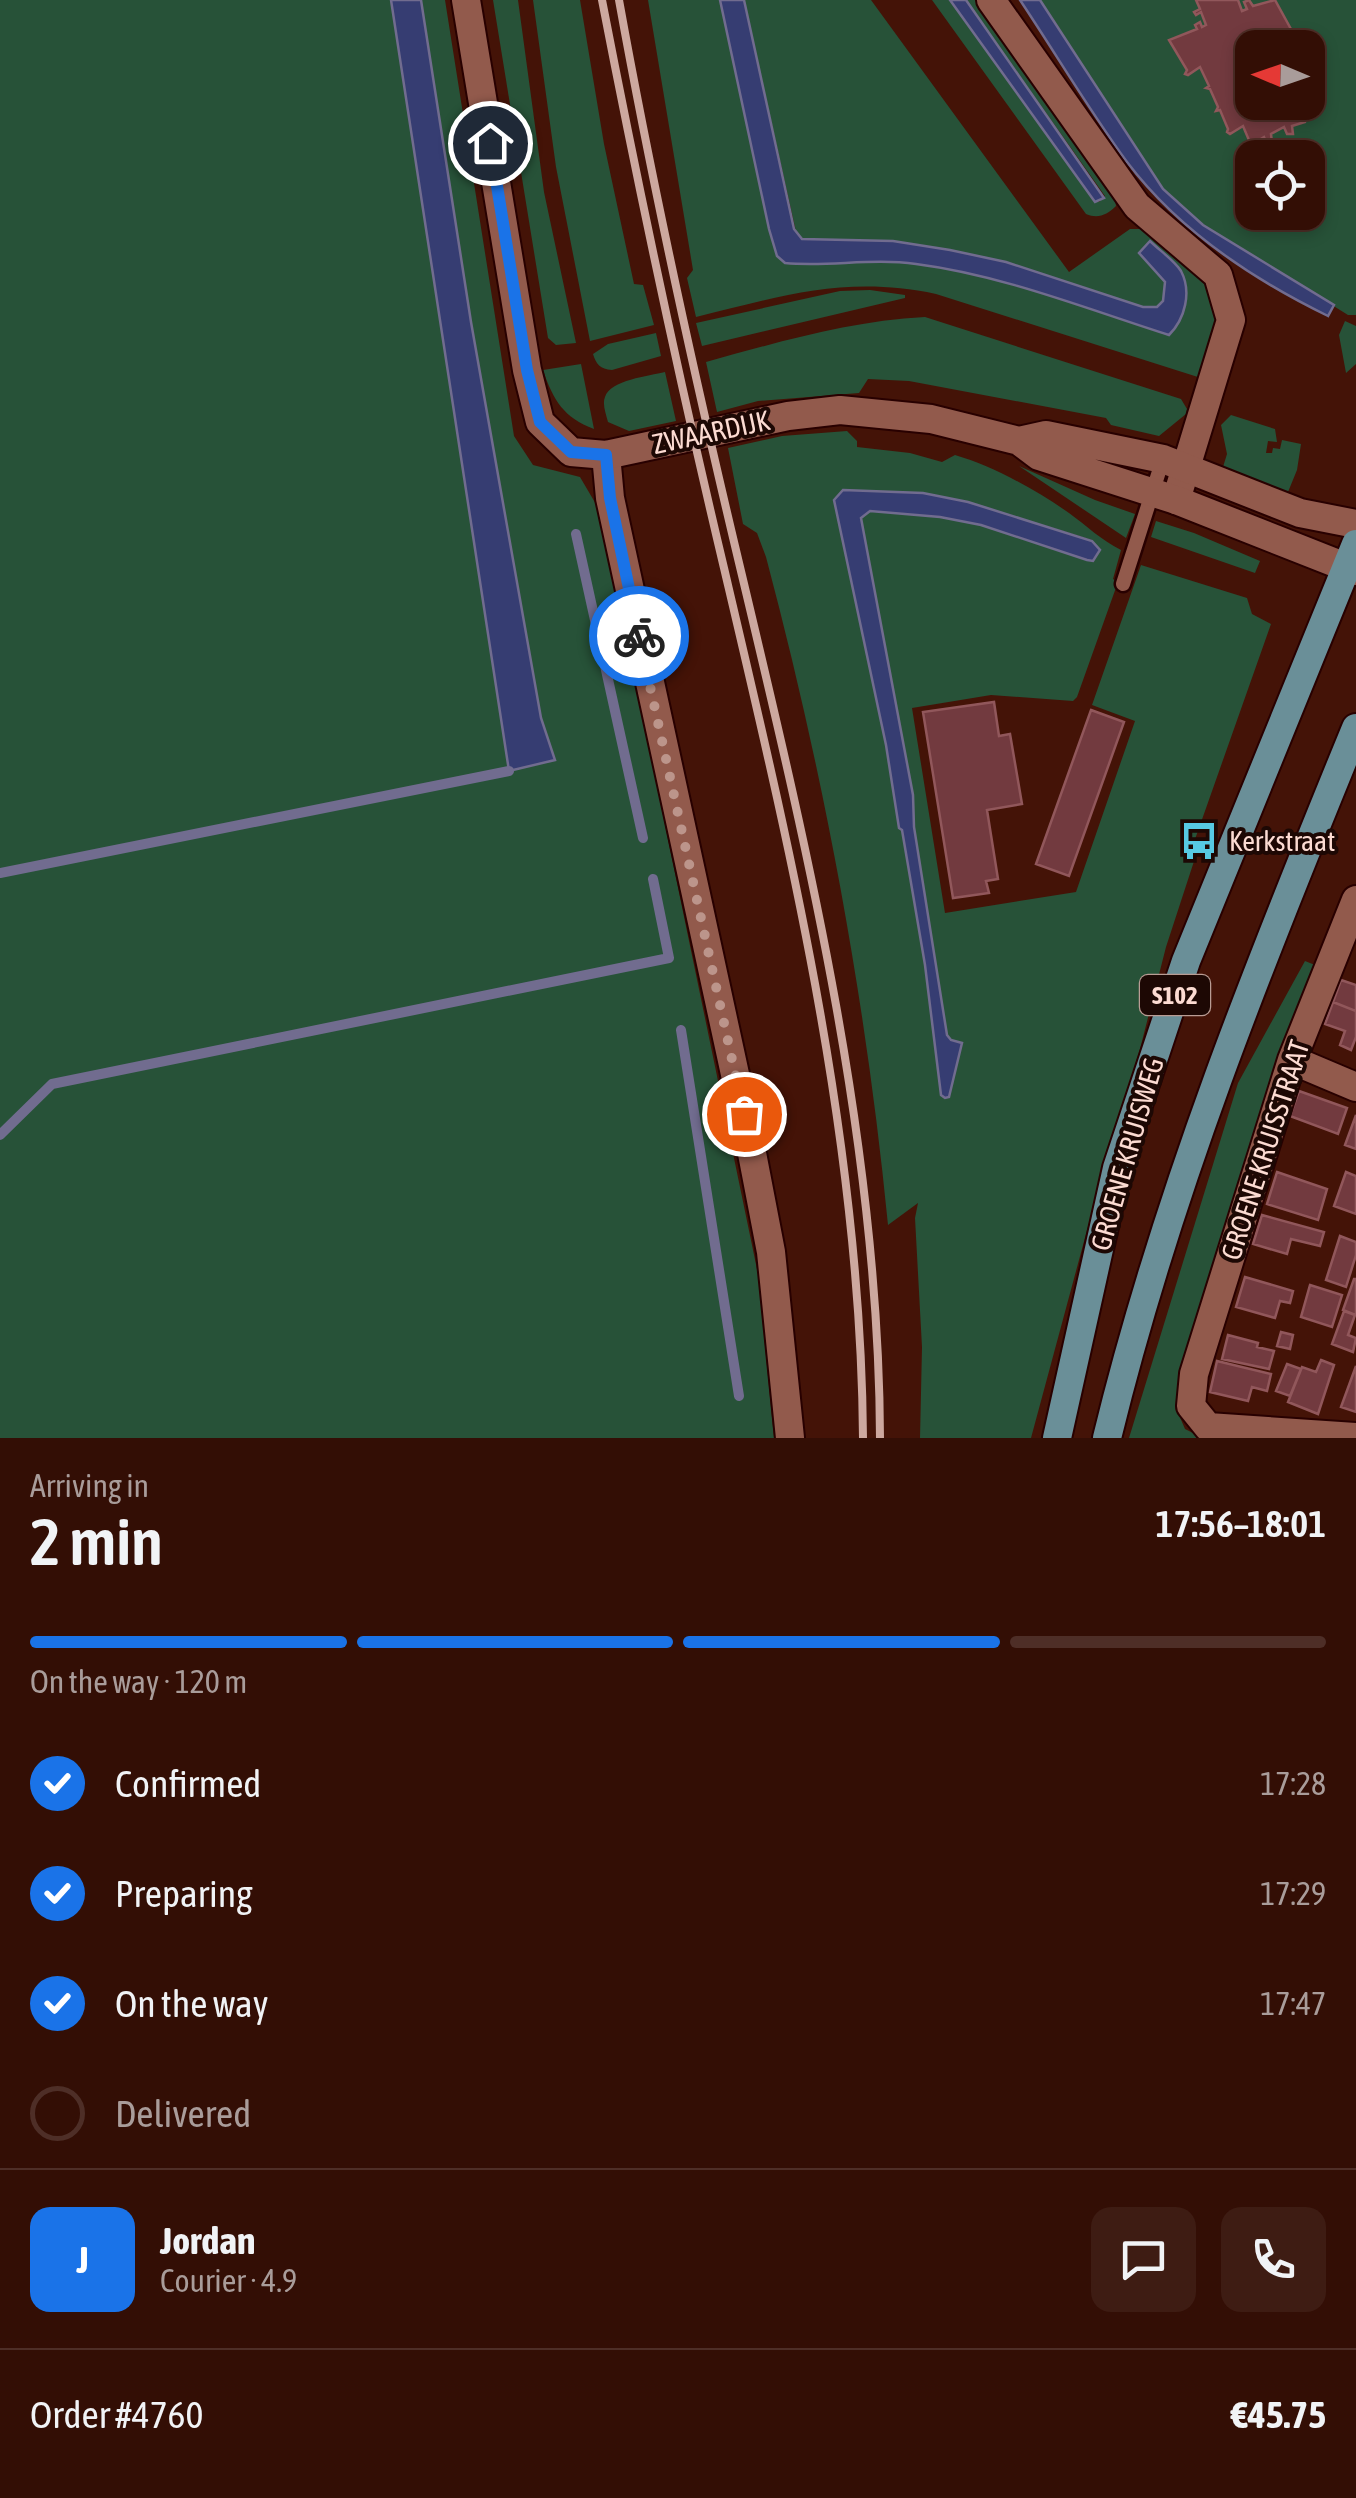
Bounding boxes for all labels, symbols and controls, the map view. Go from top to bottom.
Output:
north arrow [1235,30,1325,120]
map controls [1235,30,1325,230]
pin [448,101,533,186]
icon: home [463,116,518,171]
button: locate [1235,140,1325,230]
street label: ZWAARDIJK [649,404,773,460]
courier [589,586,689,686]
icon: bike [612,609,667,664]
bus stop icon: Kerkstraat [1178,820,1220,862]
place label: Kerkstraat [1229,825,1335,857]
road number: S102 [1140,975,1210,1015]
street label: GROENE KRUISSTRAAT [1214,1036,1316,1264]
street label: GROENE KRUISWEG [1084,1054,1170,1254]
pin [702,1072,787,1157]
icon: bag [717,1087,772,1142]
text: Arriving in [30,1467,149,1504]
text: 17:56–18:01 [1156,1502,1326,1545]
text: 2 min [30,1504,163,1579]
text: On the way · 120 m [30,1663,247,1700]
icon: check [30,1756,85,1811]
text: Confirmed [115,1762,261,1805]
text: 17:28 [1260,1765,1326,1802]
icon: check [30,1866,85,1921]
text: Preparing [115,1872,253,1915]
text: 17:29 [1260,1875,1326,1912]
icon: check [30,1976,85,2031]
text: On the way [115,1982,268,2025]
text: 17:47 [1260,1985,1326,2022]
text: Delivered [115,2092,251,2135]
button: chat [1091,2207,1196,2312]
button: phone [1221,2207,1326,2312]
text: Jordan [160,2219,255,2262]
text: J [76,2238,89,2281]
text: Courier · 4.9 [160,2262,297,2299]
text: Order #4760 [30,2393,203,2436]
text: €45.75 [1231,2393,1326,2436]

